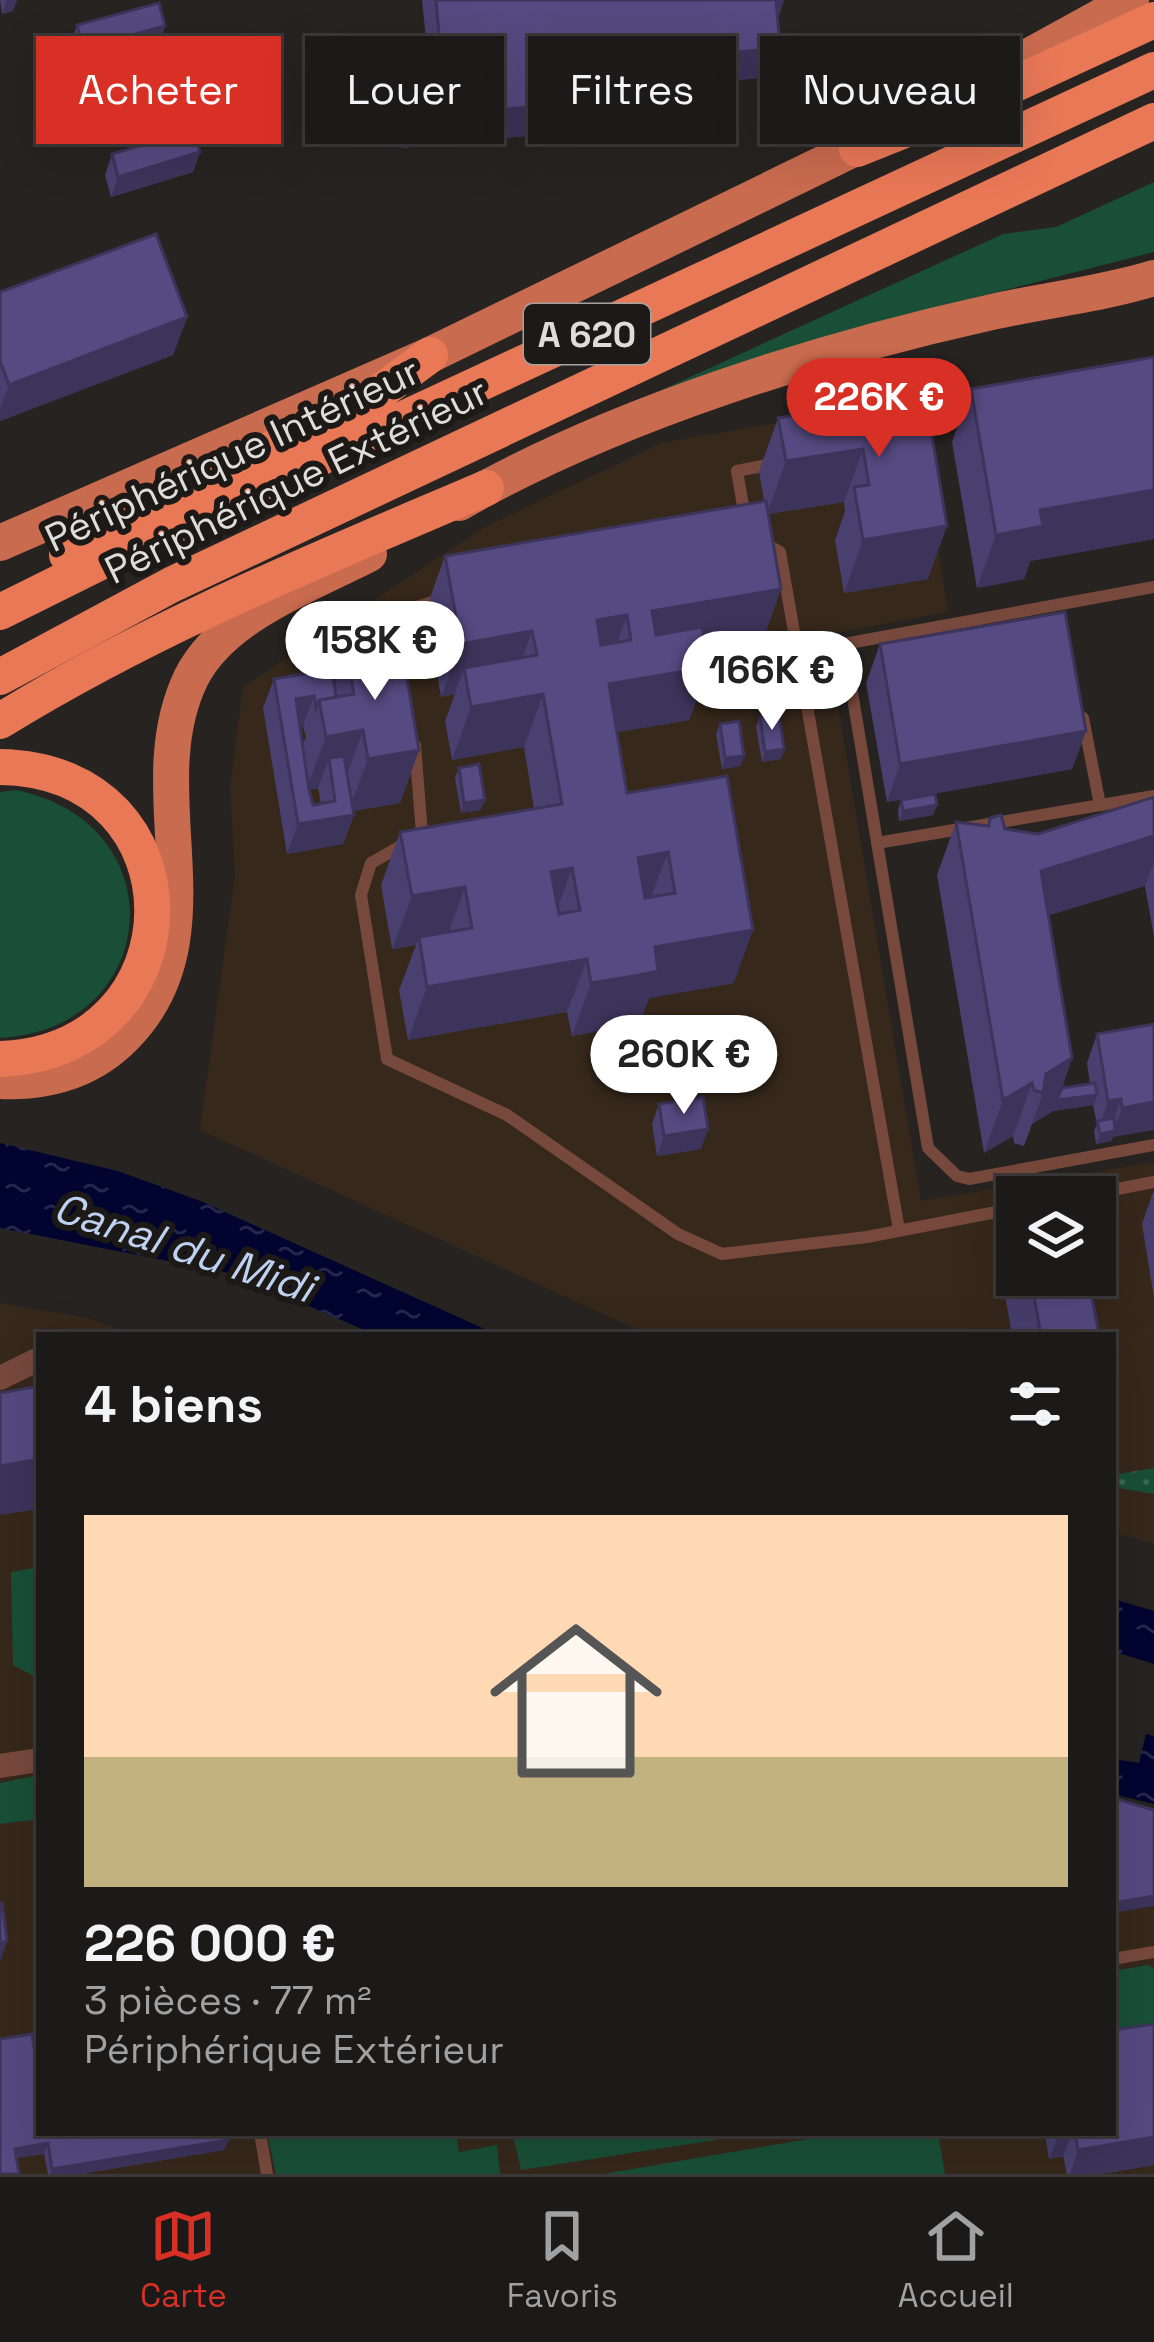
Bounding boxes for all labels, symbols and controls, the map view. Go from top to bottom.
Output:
chip: Acheter [36,36,281,144]
chip: Louer [305,36,504,144]
chip: Filtres [528,36,736,144]
chip: Nouveau [760,36,1020,144]
road number: A 620 [524,304,650,364]
street label: Périphérique Intérieur [37,346,427,563]
pin: 226K € [781,358,977,460]
street label: Périphérique Extérieur [97,366,496,595]
text: 226K € [813,372,945,421]
pin: 158K € [277,601,473,703]
text: 158K € [312,615,438,664]
pin: 166K € [674,631,870,733]
text: 166K € [709,645,835,694]
pin: 260K € [586,1015,782,1117]
text: 260K € [617,1029,751,1078]
map controls [996,1176,1116,1296]
button: layers [996,1176,1116,1296]
water label: Canal du Midi [47,1181,325,1316]
icon: filters [1002,1371,1068,1437]
text: 4 biens [84,1372,263,1437]
icon: home [468,1593,684,1809]
text: 226 000 € [84,1911,336,1976]
text: 3 pièces · 77 m² [84,1976,371,2025]
text: Périphérique Extérieur [84,2025,504,2074]
tab: Carte [140,2203,227,2317]
tab: Favoris [507,2203,618,2317]
tab: Accueil [898,2203,1014,2317]

